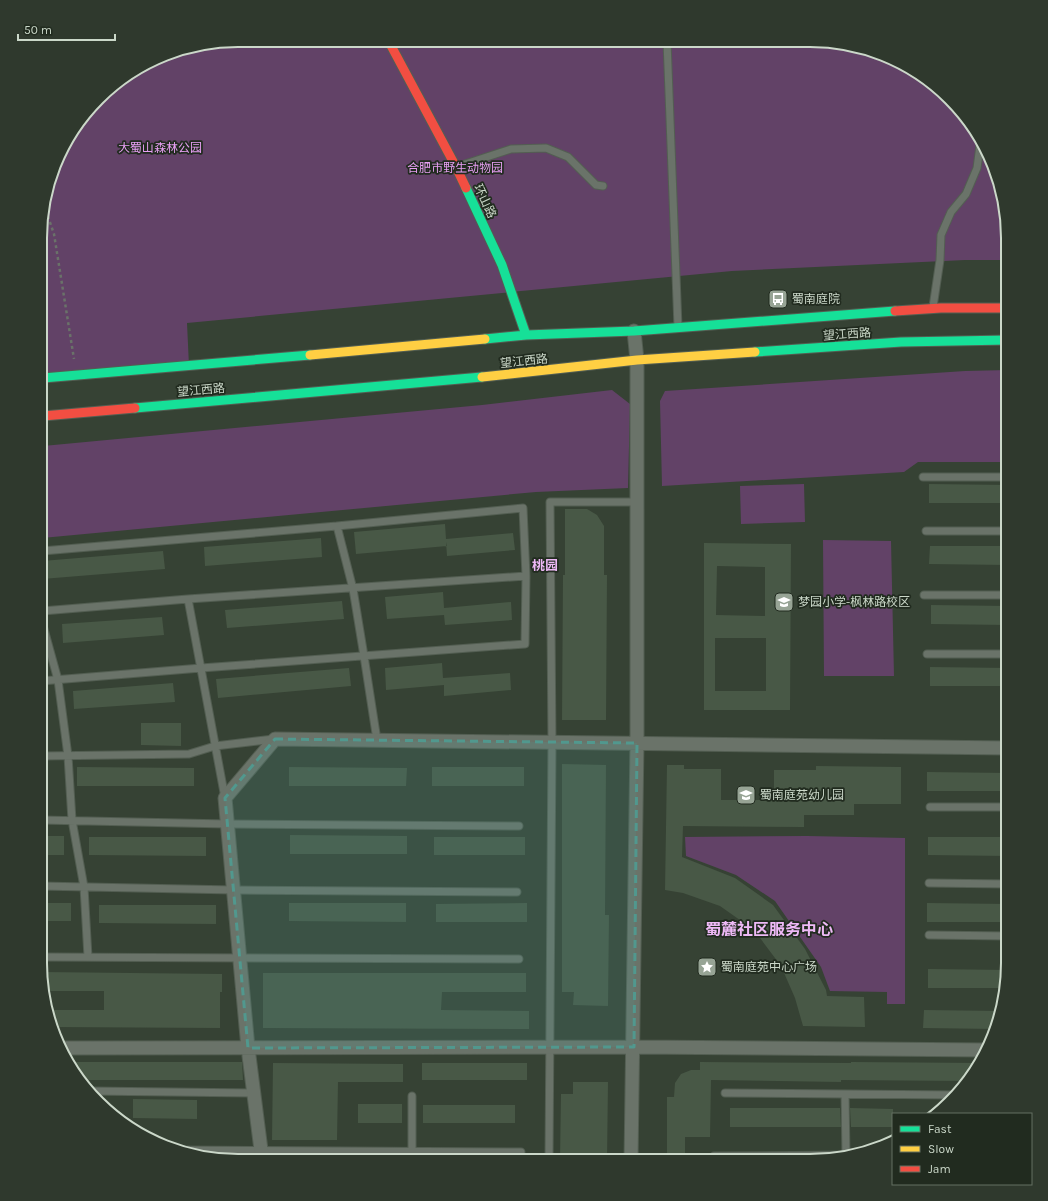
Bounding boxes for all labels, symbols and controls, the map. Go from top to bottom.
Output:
scale bar [18,16,115,42]
text: 50 m [24,23,52,37]
park label: 大蜀山森林公园 [118,141,202,155]
park label: 合肥市野生动物园 [407,161,503,175]
street label: 环山路 [471,182,499,220]
bus stop icon: 蜀南庭院 [767,288,789,310]
place label: 蜀南庭院 [792,292,840,306]
street label: 望江西路 [823,325,871,343]
street label: 望江西路 [499,352,549,370]
street label: 望江西路 [176,381,226,399]
district label: 桃园 [532,558,558,573]
school or university icon: 梦园小学-枫林路校区 [773,591,795,613]
place label: 梦园小学-枫林路校区 [798,595,910,609]
school or university icon: 蜀南庭苑幼儿园 [735,784,757,806]
place label: 蜀南庭苑幼儿园 [760,788,844,802]
district label: 蜀麓社区服务中心 [705,920,833,939]
place icon: 蜀南庭苑中心广场 [696,956,718,978]
place label: 蜀南庭苑中心广场 [721,960,817,974]
legend [892,1113,1032,1185]
text: Fast [928,1122,952,1136]
text: Slow [928,1142,954,1156]
text: Jam [928,1162,951,1176]

